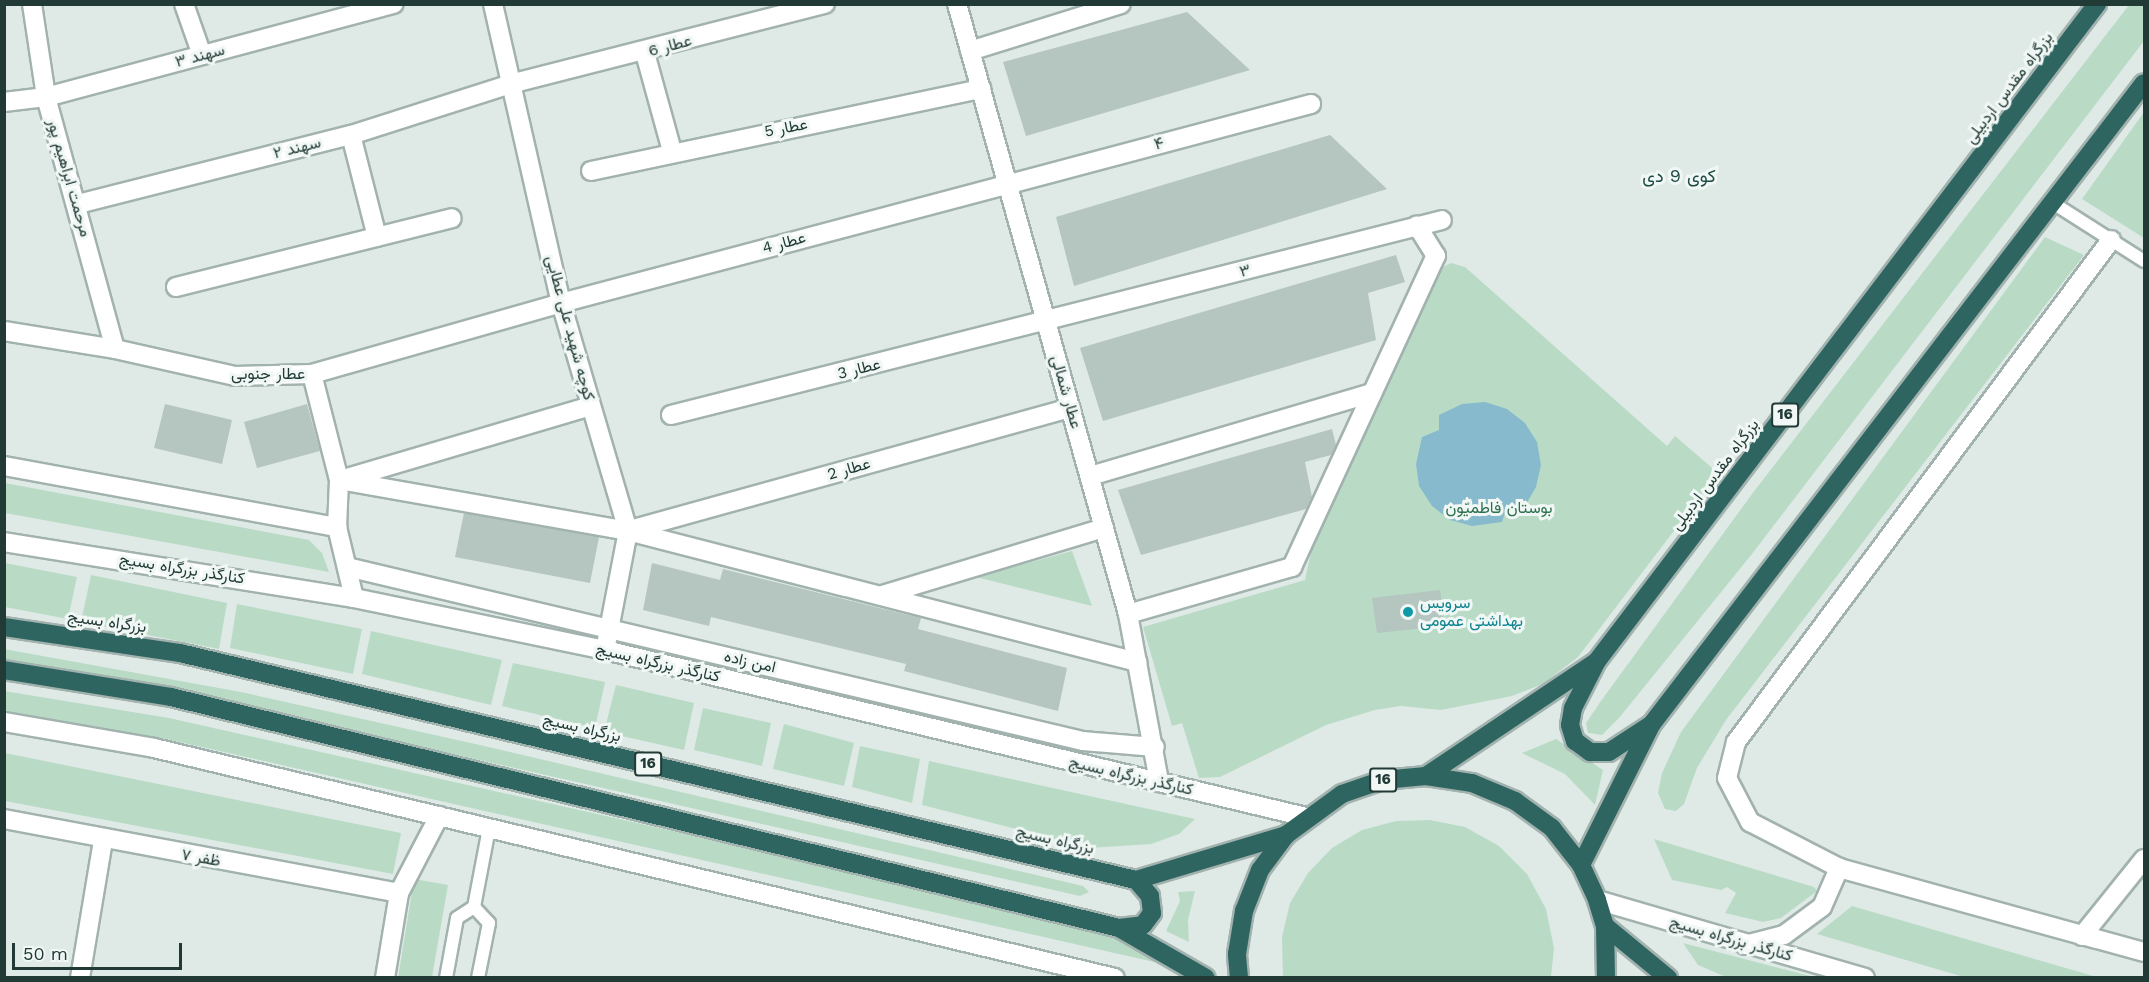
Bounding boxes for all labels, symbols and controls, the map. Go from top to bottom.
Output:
street label: بزرگراه مقدس اردبیلی [1961,29,2057,147]
street label: عطار 6 [646,31,694,61]
street label: سهند ۳ [173,40,227,72]
street label: عطار 5 [763,114,809,142]
street label: مرحمت ابراهیم پور [43,117,95,239]
street label: سهند ۲ [271,133,323,163]
street label: ۴ [1152,134,1166,154]
district label: کوی 9 دی [1642,165,1716,187]
street label: عطار 4 [760,228,808,258]
street label: کوچه شهید علی عطایی [541,253,599,403]
street label: ۳ [1237,260,1253,282]
street label: عطار شمالی [1046,353,1086,431]
street label: عطار 3 [836,354,882,384]
street label: عطار جنوبی [231,364,305,384]
road number: 16 [1770,403,1800,427]
street label: بزرگراه مقدس اردبیلی [1667,416,1763,534]
street label: عطار 2 [825,454,873,484]
park label: بوستان فاطمیّون [1446,498,1552,518]
street label: کنارگذر بزرگراه بسیج [118,550,246,588]
place label: سرویس بهداشتی عمومی [1420,593,1523,631]
marker: سرویس بهداشتی عمومی [1401,605,1415,619]
street label: بزرگراه بسیج [66,607,148,637]
street label: کنارگذر بزرگراه بسیج [594,639,722,687]
street label: امن زاده [722,647,778,677]
street label: بزرگراه بسیج [541,710,623,746]
road number: 16 [633,752,663,776]
street label: کنارگذر بزرگراه بسیج [1067,752,1195,800]
road number: 16 [1368,768,1398,792]
street label: بزرگراه بسیج [1014,822,1096,858]
street label: ظفر ۷ [180,845,222,871]
street label: کنارگذر بزرگراه بسیج [1668,912,1794,966]
scale bar [15,931,184,969]
text: 50 m [23,943,68,964]

